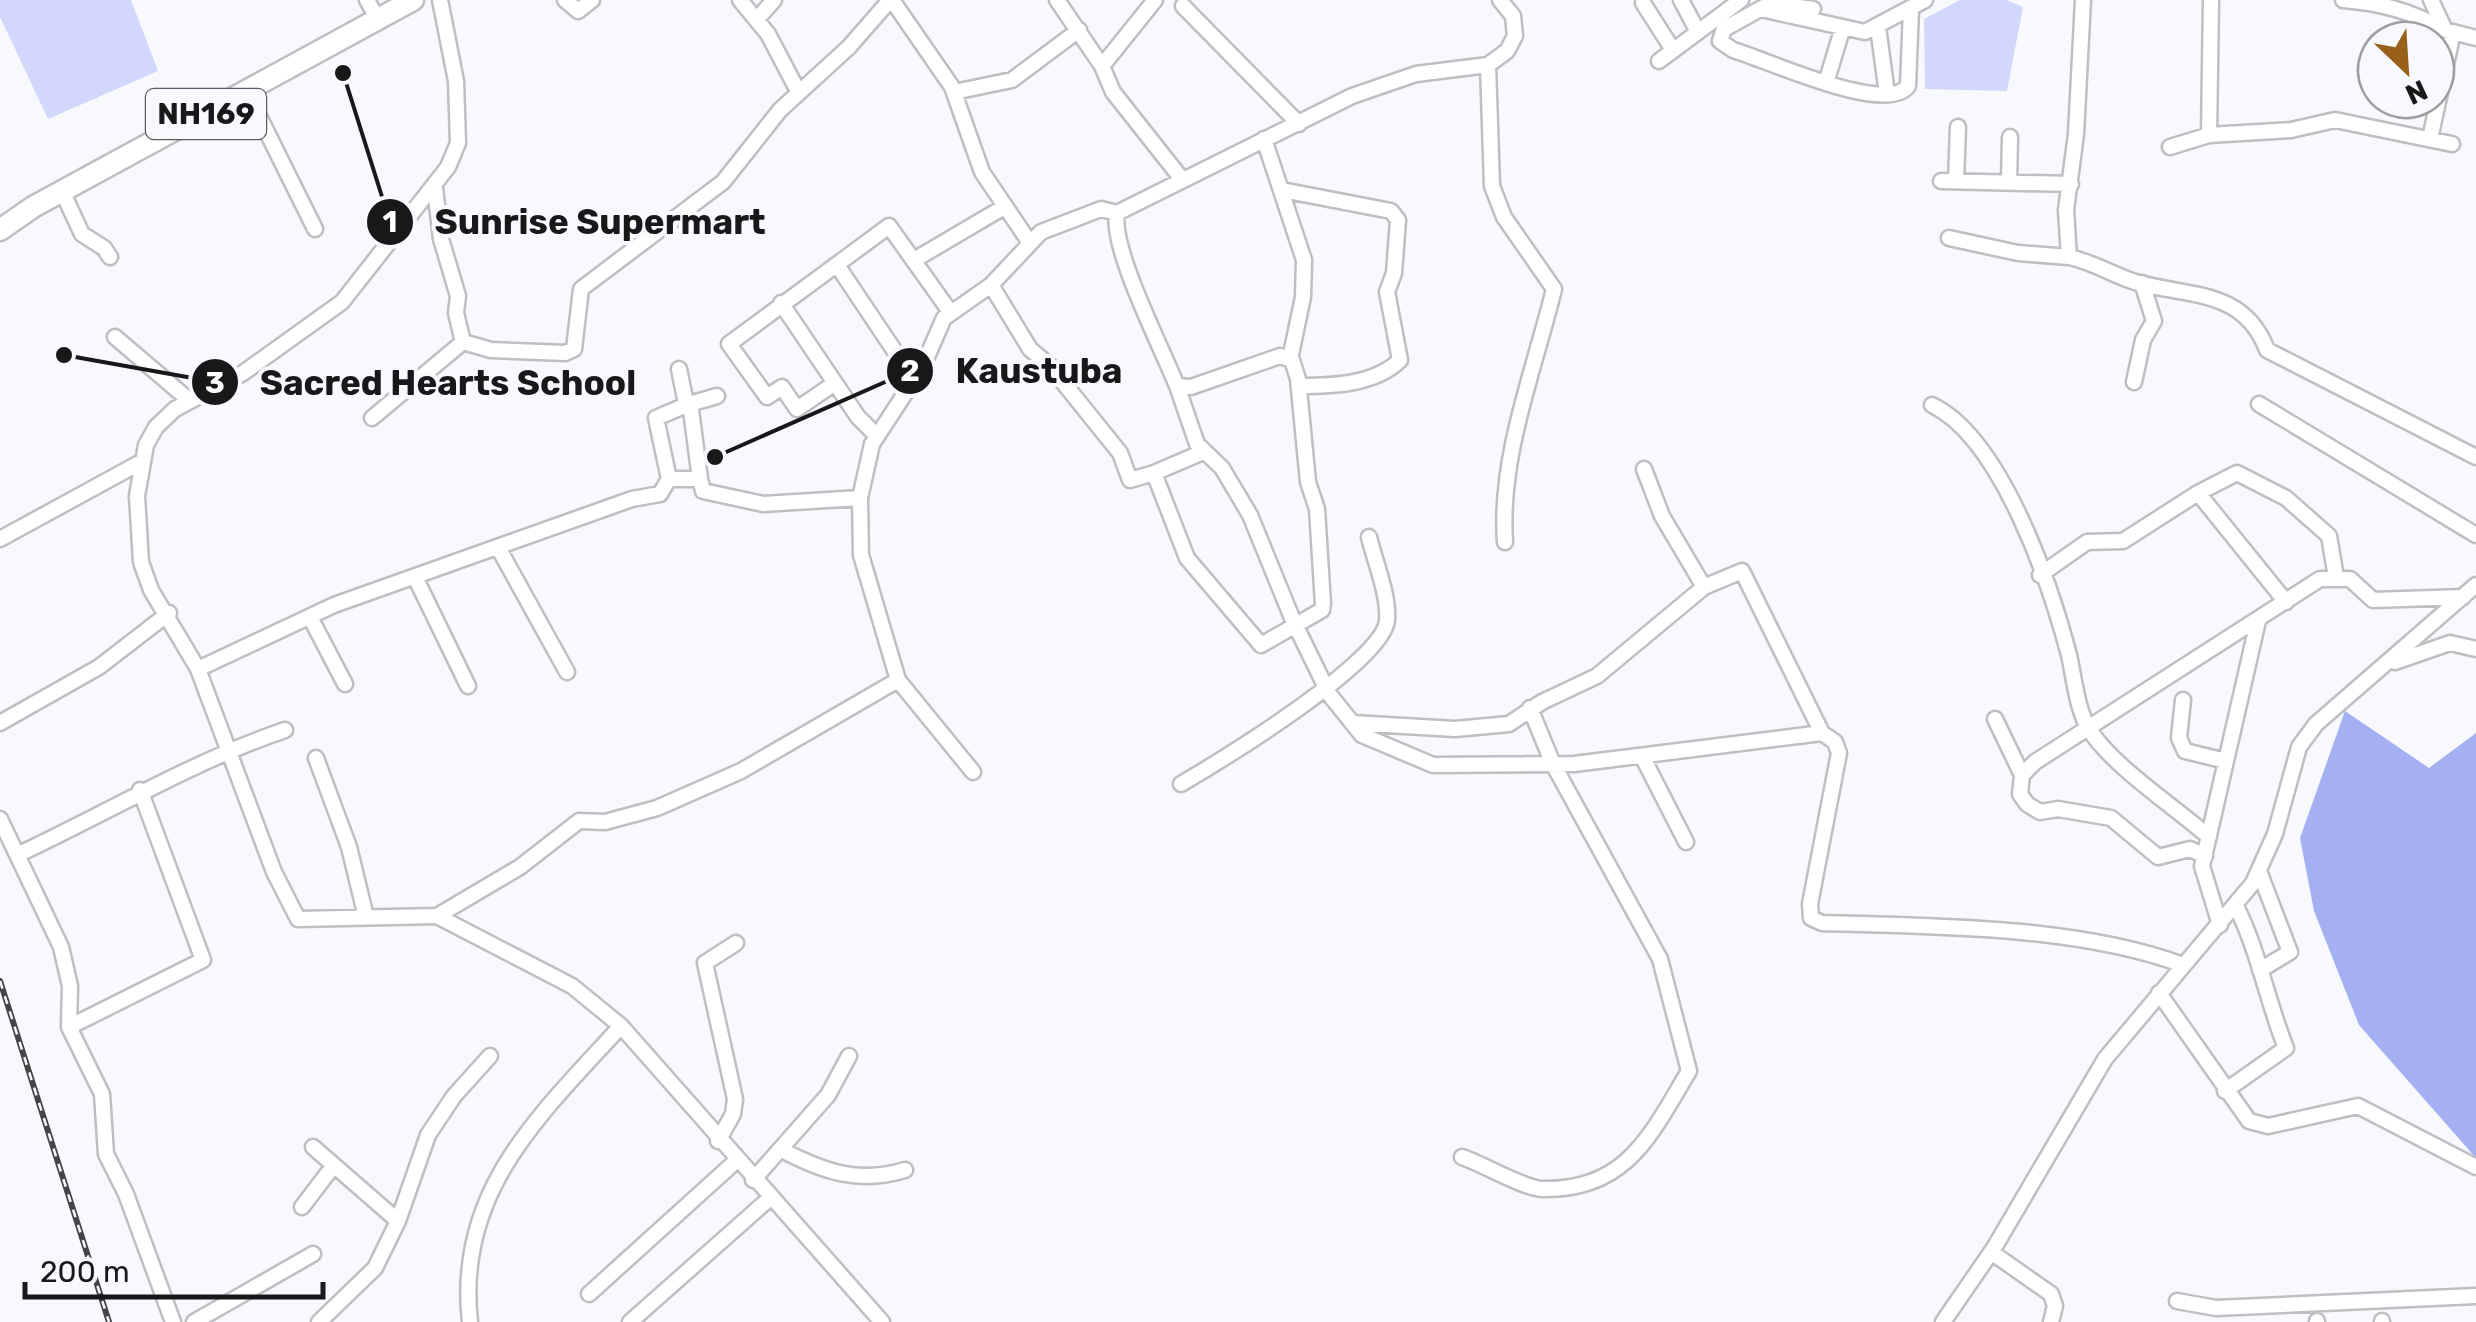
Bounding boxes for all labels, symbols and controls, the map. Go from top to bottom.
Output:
north arrow [2356,20,2456,120]
text: N [2400,73,2432,111]
road number: NH169 [146,89,266,139]
callout: Sunrise Supermart [365,189,786,254]
text: Sunrise Supermart [435,201,766,243]
text: 1 [383,204,397,240]
callout: Kaustuba [885,338,1142,403]
callout: Sacred Hearts School [190,350,656,415]
text: Kaustuba [956,350,1122,392]
text: 2 [900,353,920,389]
text: Sacred Hearts School [260,362,636,404]
text: 3 [205,365,225,401]
scale bar [25,1237,322,1299]
text: 200 m [40,1254,130,1290]

